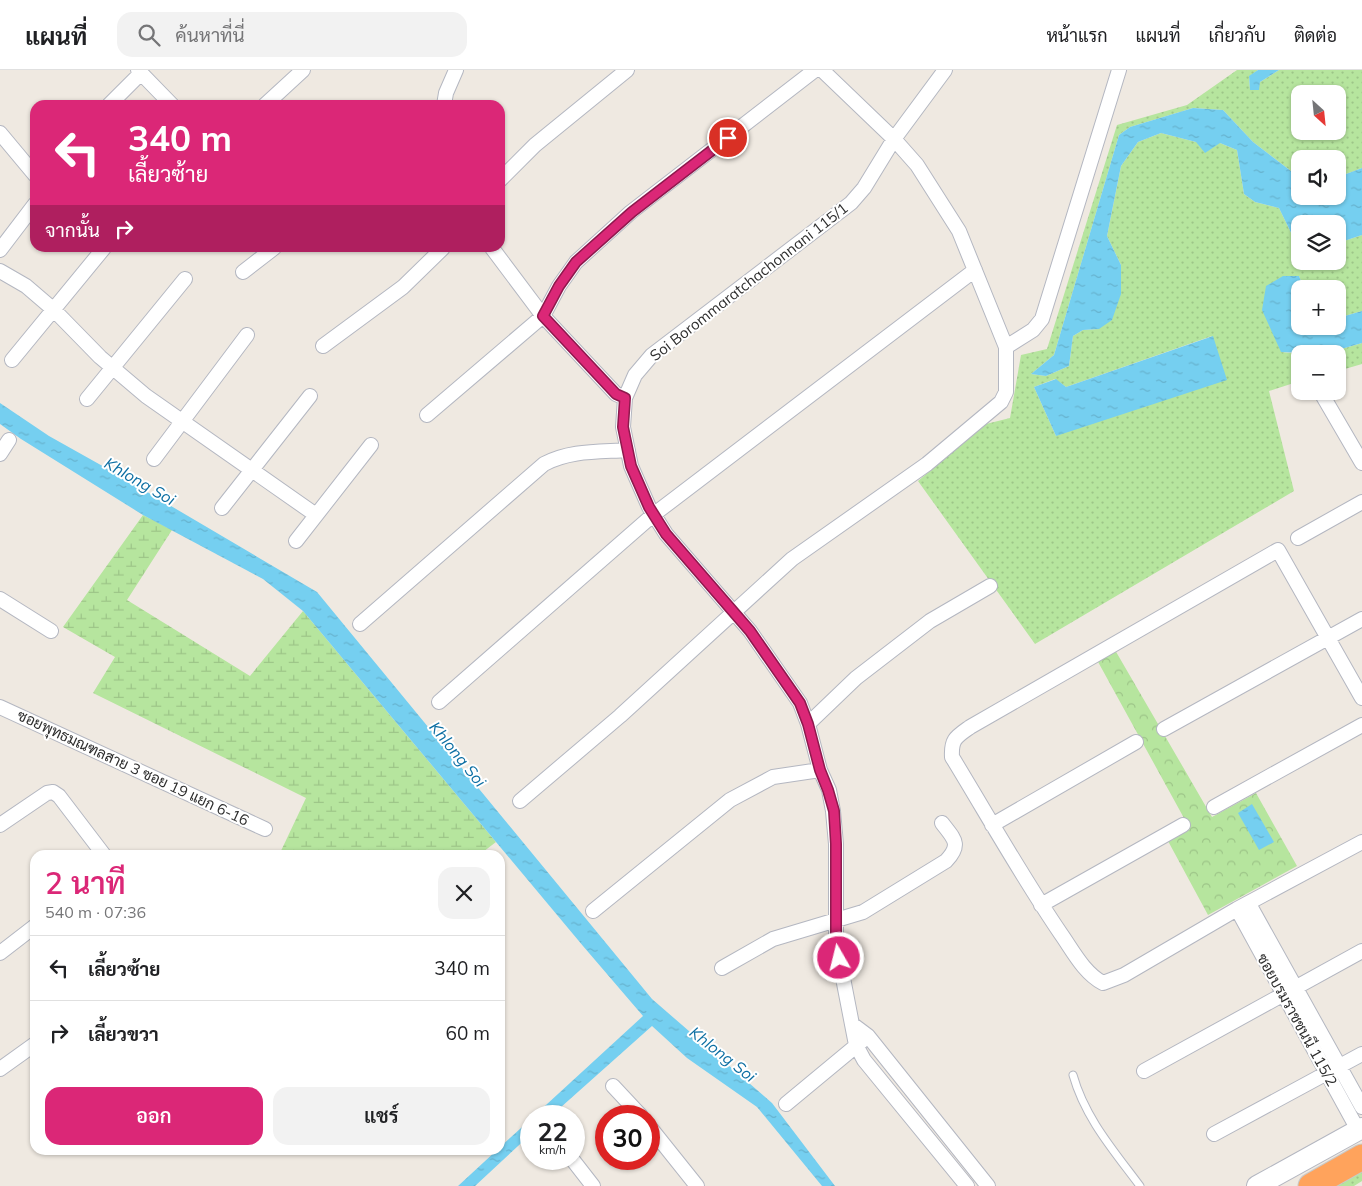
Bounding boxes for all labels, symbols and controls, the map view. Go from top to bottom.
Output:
search box [117,12,467,57]
text: แผนที่ [25,21,87,51]
icon: search [135,21,163,49]
text: ค้นหาที่นี่ [175,23,245,47]
text: หน้าแรก [1046,24,1108,47]
text: แผนที่ [1136,24,1180,47]
text: เกี่ยวกับ [1208,24,1266,47]
text: ติดต่อ [1294,24,1337,47]
north arrow [1291,85,1346,140]
map controls [1291,85,1346,400]
text: 340 m [128,116,232,160]
pin [707,117,749,159]
icon: left [45,120,110,185]
icon: arrive [714,124,742,152]
button: sound [1291,150,1346,205]
text: เลี้ยวซ้าย [128,160,208,188]
street label: Soi Borommaratchachonnani 115/1 [646,198,852,365]
icon: right [110,215,138,243]
button: layers [1291,215,1346,270]
text: จากนั้น [45,218,100,242]
button: + [1291,280,1346,335]
button: − [1291,345,1346,400]
water label: Khlong Soi [101,453,179,509]
street label: ซอยพุทธมณฑลสาย 3 ซอย 19 แยก 6-16 [13,705,252,832]
water label: Khlong Soi [426,717,491,791]
text: 2 นาที [45,864,126,902]
button: close [438,867,490,919]
text: 540 m · 07:36 [45,902,146,922]
position arrow [812,931,864,983]
street label: ซอยบรมราชชนนี 115/2 [1253,950,1342,1089]
icon: left [45,954,73,982]
text: 340 m [434,956,490,980]
text: เลี้ยวซ้าย [88,957,160,981]
icon: right [45,1019,73,1047]
text: 60 m [446,1021,490,1045]
text: เลี้ยวขวา [88,1022,159,1046]
water label: Khlong Soi [686,1022,760,1086]
button: ออก [45,1087,263,1145]
button: แชร์ [273,1087,490,1145]
speed limit sign: 30 [595,1105,660,1170]
text: 22 [537,1116,568,1147]
text: km/h [539,1142,566,1157]

